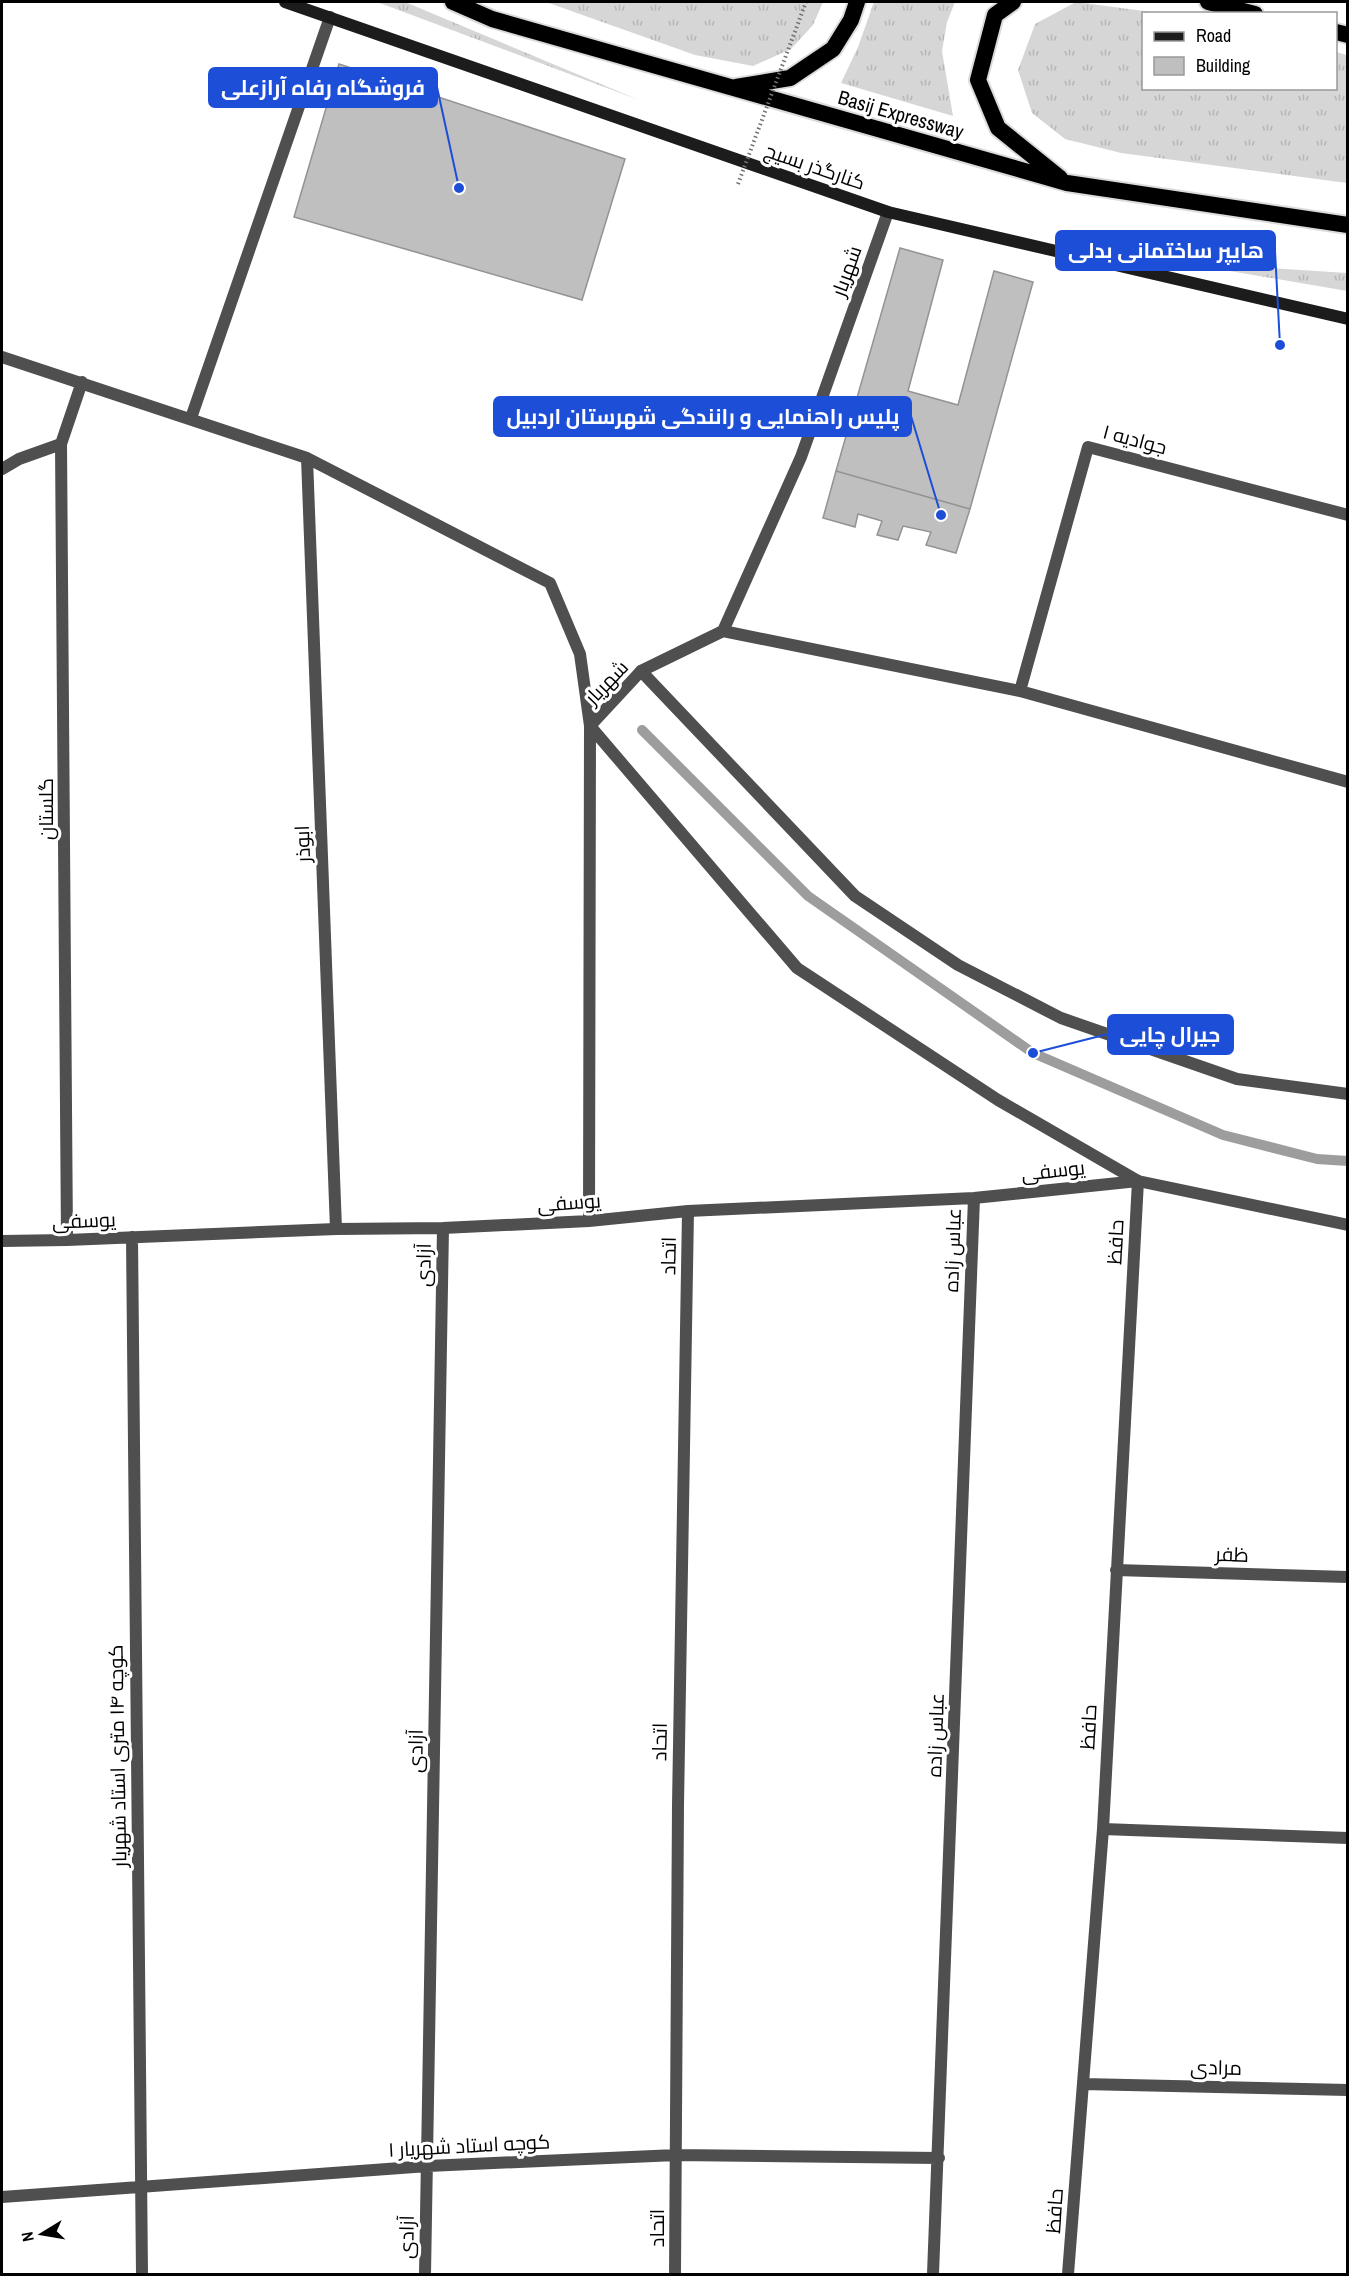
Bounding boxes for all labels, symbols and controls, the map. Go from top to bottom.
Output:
legend [1142,12,1337,90]
text: Road [1196,23,1231,48]
text: Building [1196,53,1251,78]
callout: فروشگاه رفاه آرازعلی [209,68,437,107]
text: فروشگاه رفاه آرازعلی [221,73,425,102]
street label: Basij Expressway [835,83,968,145]
street label: کنارگذر بسیج [761,136,869,197]
callout: هایپر ساختمانی بدلی [1056,231,1275,270]
text: هایپر ساختمانی بدلی [1068,236,1264,266]
street label: شهریار [824,242,868,301]
callout: پلیس راهنمایی و رانندگی شهرستان اردبیل [494,397,911,436]
text: پلیس راهنمایی و رانندگی شهرستان اردبیل [506,402,900,432]
street label: جوادیه ۱ [1100,418,1170,460]
street label: شهریار [577,654,634,711]
street label: گلستان [32,778,59,840]
street label: ابوذر [288,825,316,864]
callout: جیرال چایی [1108,1015,1233,1054]
text: جیرال چایی [1119,1020,1221,1050]
street label: یوسفی [1020,1153,1087,1187]
street label: یوسفی [536,1186,602,1218]
street label: یوسفی [52,1205,117,1235]
street label: عباس زاده [937,1207,967,1293]
street label: حافظ [1100,1219,1130,1265]
street label: اتحاد [654,1237,682,1275]
street label: آزادی [409,1242,437,1287]
street label: ظفر [1214,1540,1249,1568]
street label: کوچه ۱۴ متری استاد شهریار [102,1644,132,1869]
street label: عباس زاده [920,1692,950,1778]
street label: حافظ [1073,1704,1103,1750]
street label: اتحاد [645,1723,673,1761]
street label: آزادی [401,1728,429,1773]
street label: مرادی [1190,2053,1242,2081]
street label: کوچه استاد شهریار ۱ [387,2127,551,2163]
street label: حافظ [1039,2188,1069,2234]
north arrow [12,2204,72,2264]
street label: اتحاد [643,2209,670,2247]
street label: آزادی [392,2214,420,2259]
text: N [16,2230,39,2244]

